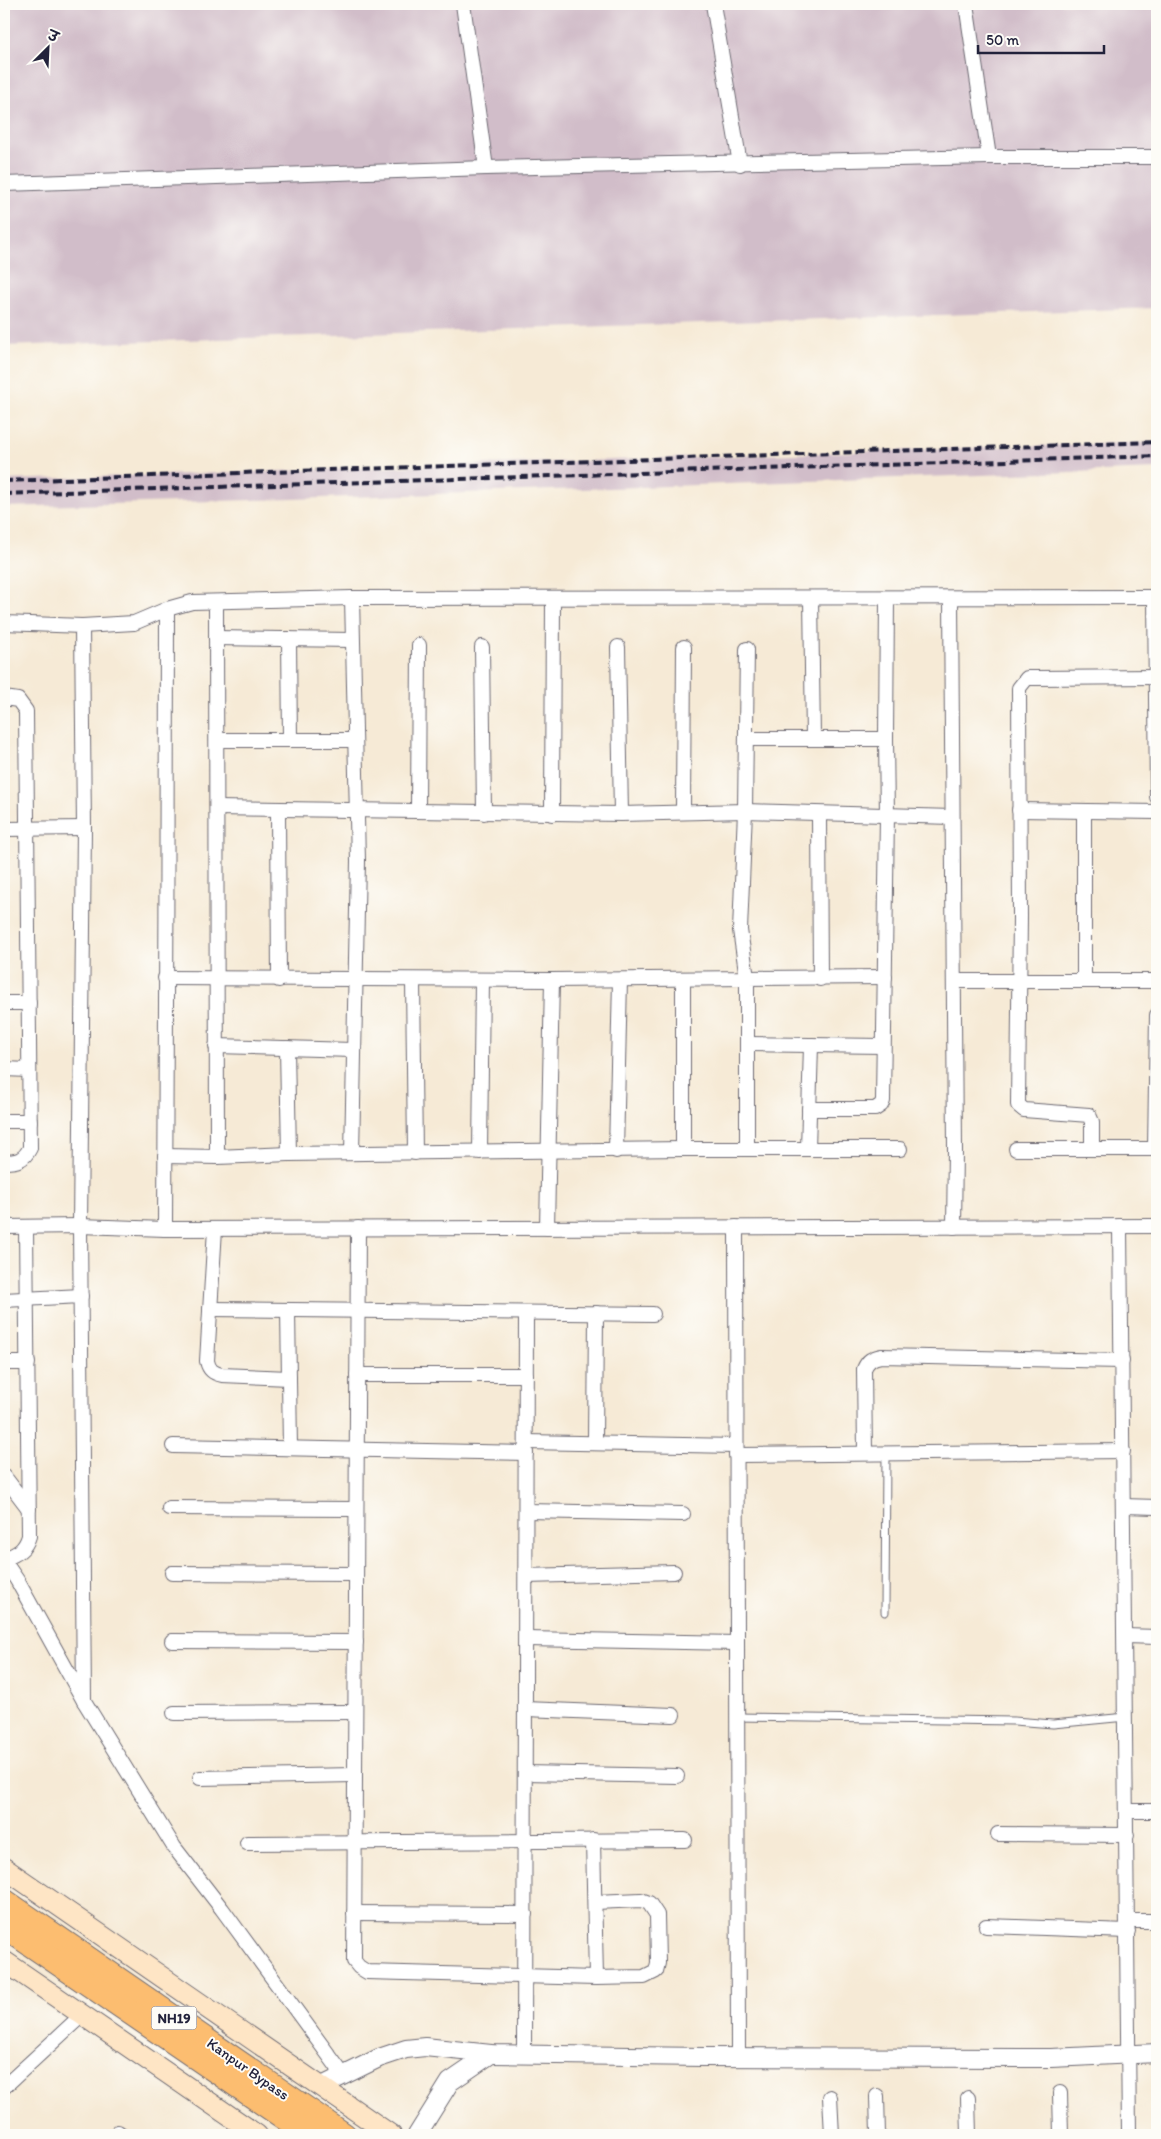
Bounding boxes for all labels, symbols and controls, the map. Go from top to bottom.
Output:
north arrow [22,22,72,72]
scale bar [978,22,1105,54]
text: उ [44,26,62,47]
text: 50 m [986,31,1019,49]
road number: NH19 [152,2006,196,2030]
street label: Kanpur Bypass [203,2034,293,2104]

